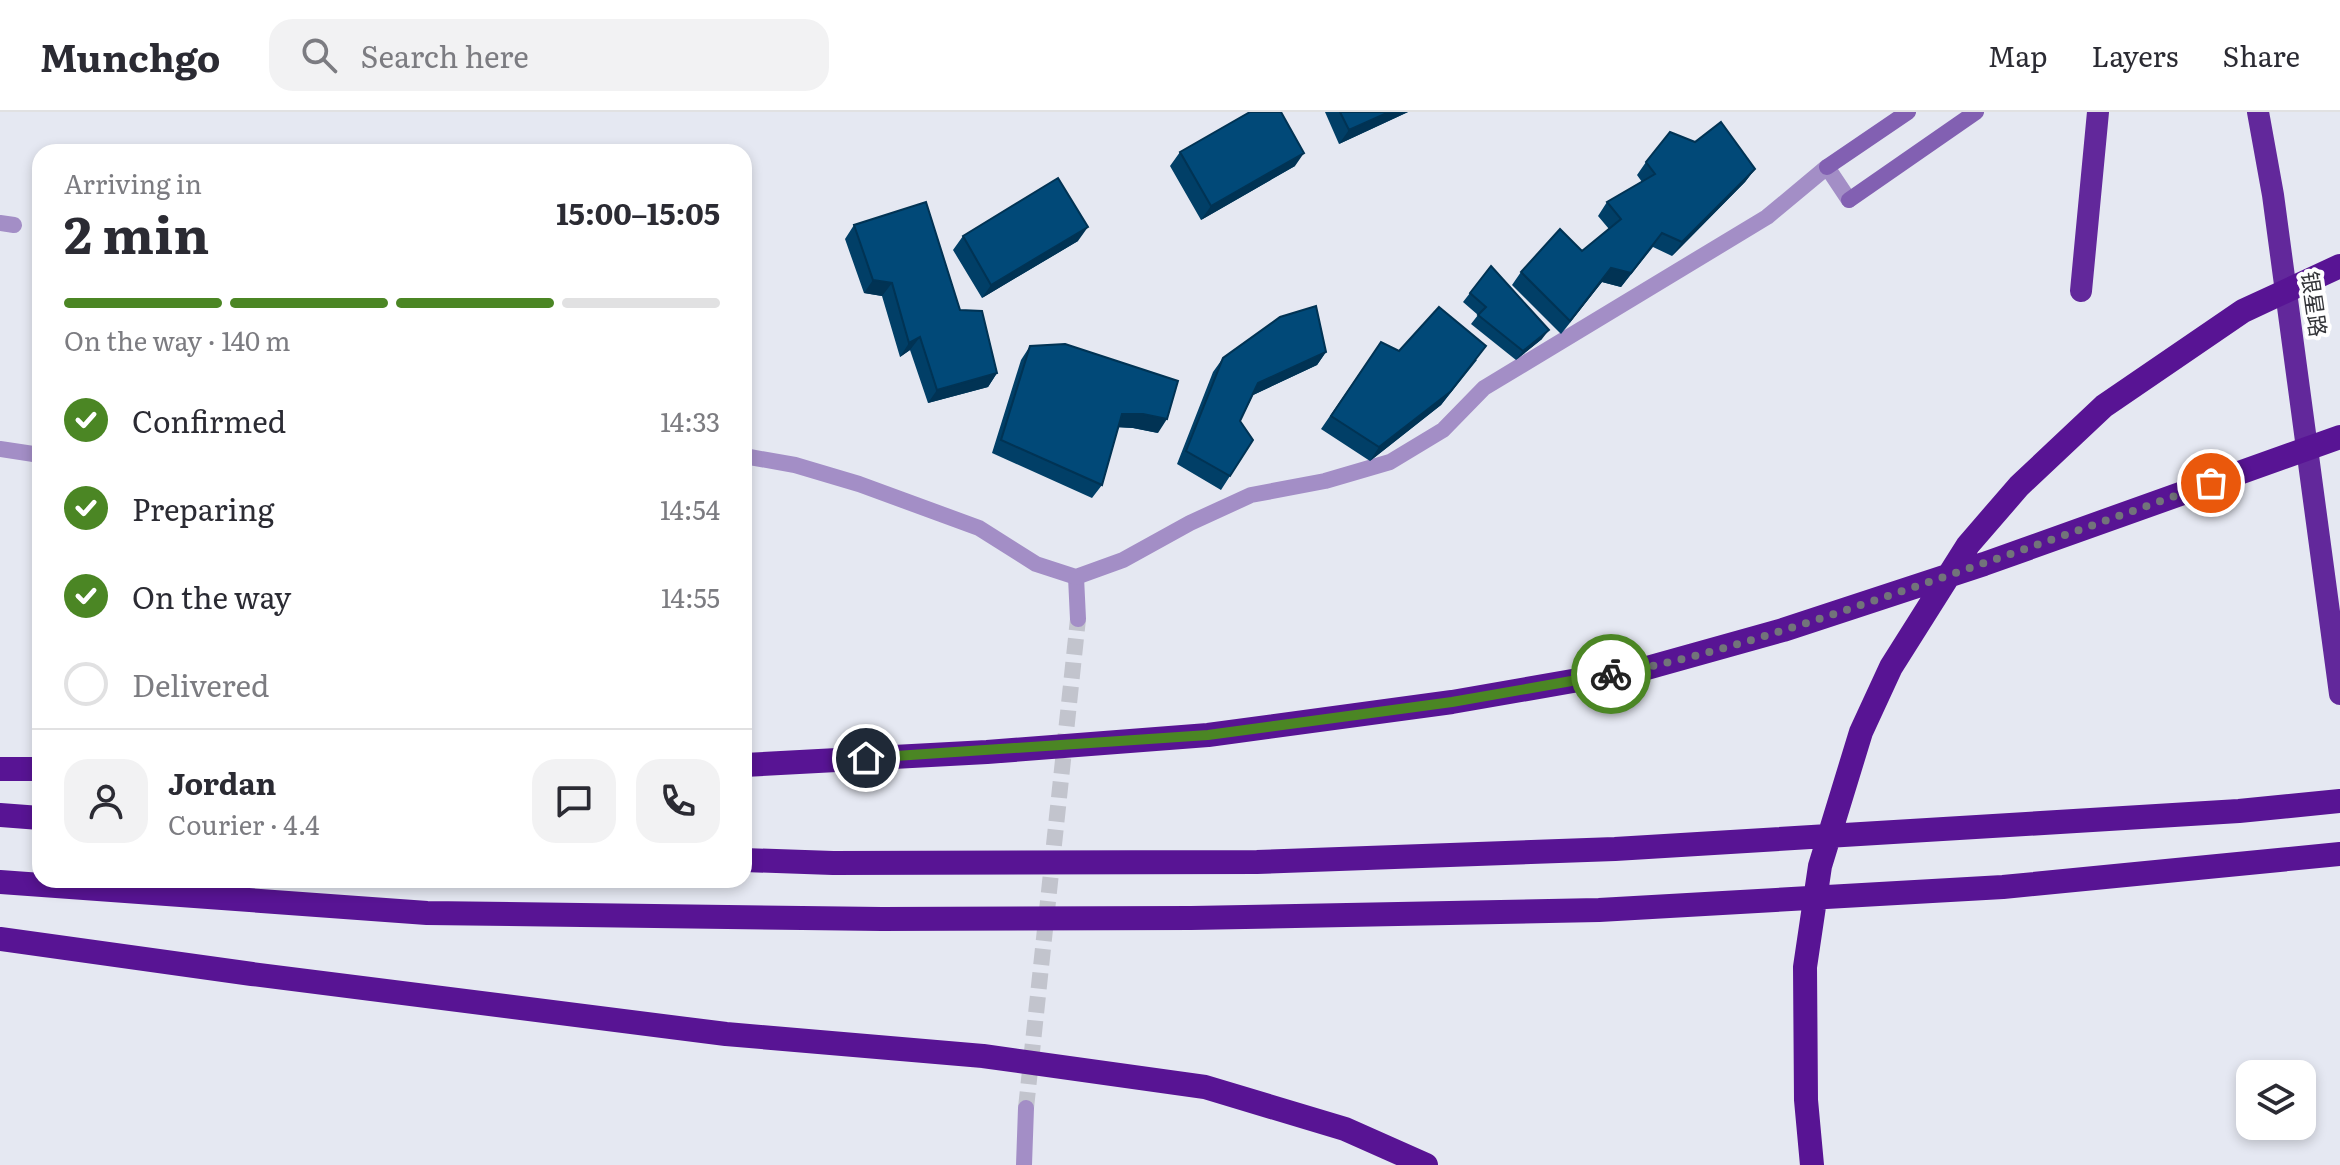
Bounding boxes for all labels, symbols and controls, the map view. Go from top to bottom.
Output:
search box [269,19,829,91]
text: Munchgo [40,27,221,84]
icon: search [297,33,341,77]
text: Search here [361,33,529,77]
text: Map [1988,34,2047,76]
text: Layers [2091,34,2178,76]
text: Share [2222,34,2300,76]
text: Arriving in [64,163,202,202]
text: 15:00–15:05 [556,190,720,234]
text: 2 min [64,193,209,270]
street label: 银星路 [2295,269,2336,339]
text: On the way · 140 m [64,320,290,359]
icon: check [64,398,108,442]
text: Confirmed [132,398,286,442]
text: 14:33 [660,401,720,440]
pin [2177,449,2245,517]
icon: bag [2189,461,2233,505]
icon: check [64,486,108,530]
text: Preparing [132,486,274,530]
text: 14:54 [660,489,720,528]
icon: check [64,574,108,618]
text: On the way [132,574,291,618]
text: 14:55 [661,577,720,616]
courier [1571,634,1651,714]
icon: bike [1589,652,1633,696]
text: Delivered [132,662,269,706]
pin [832,724,900,792]
icon: home [844,736,888,780]
button: person [64,759,148,843]
button: chat [532,759,616,843]
button: phone [636,759,720,843]
text: Jordan [168,760,276,804]
text: Courier · 4.4 [168,804,320,843]
map controls [2236,1060,2316,1140]
button: layers [2236,1060,2316,1140]

